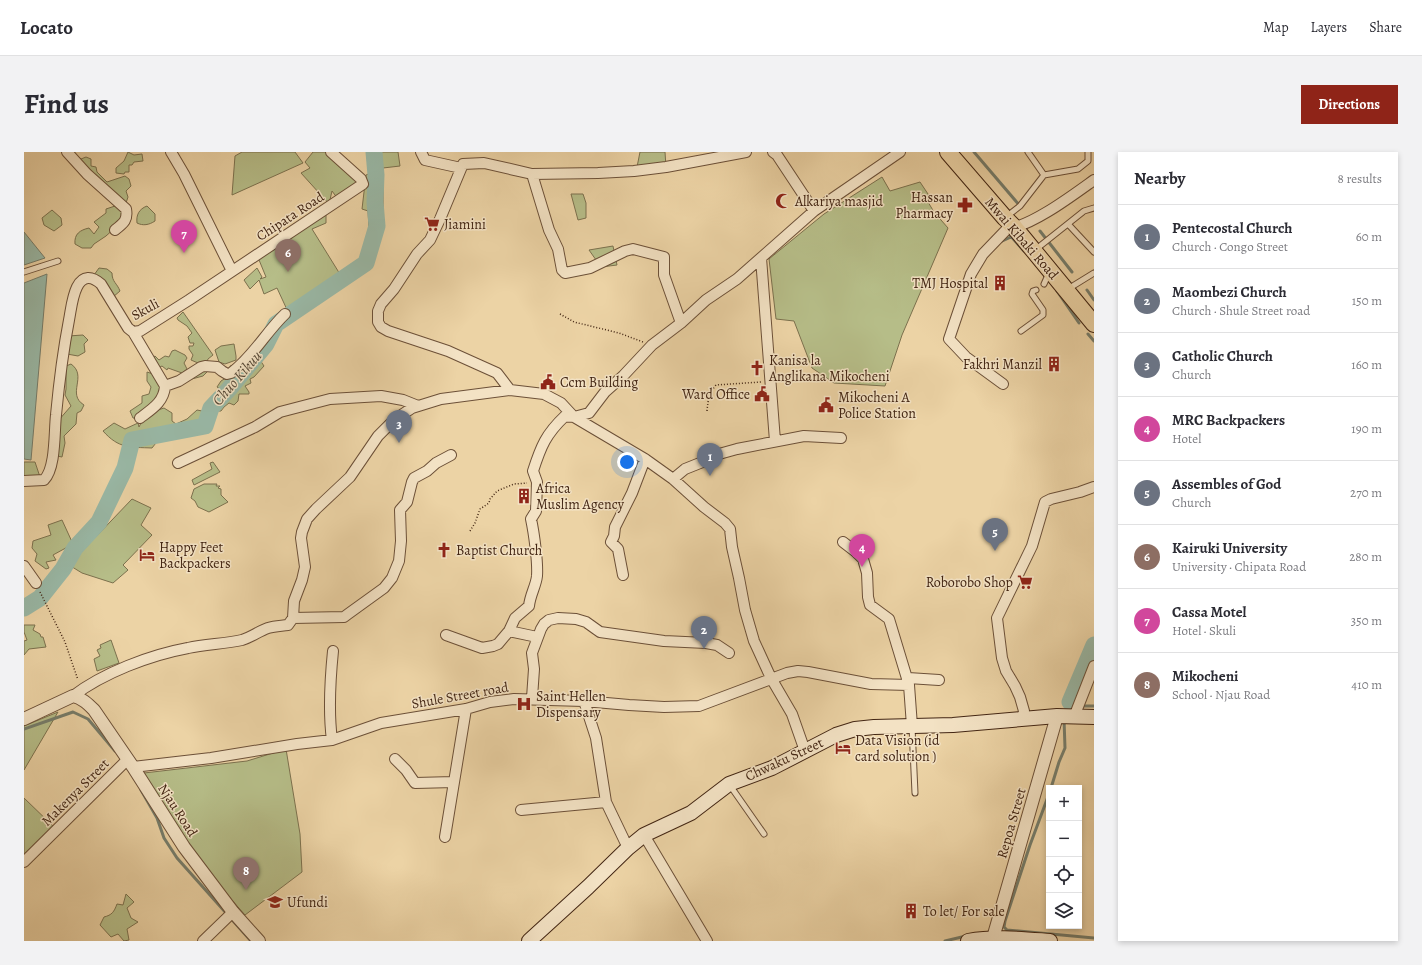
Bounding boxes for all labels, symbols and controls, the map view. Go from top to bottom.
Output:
text: Locato [20,15,73,41]
text: Map [1263,18,1289,37]
text: Layers [1311,18,1347,37]
text: Share [1369,18,1402,37]
text: Find us [24,85,109,123]
button: Directions [1301,85,1398,124]
text: Nearby [1134,167,1185,190]
text: 8 results [1338,170,1382,187]
street label: Chipata Road [253,187,328,245]
place label: Hassan Pharmacy [896,188,954,223]
mosque icon: Alkariya masjid [774,192,792,210]
place label: Alkariya masjid [794,192,883,211]
street label: Mwai Kibaki Road [980,193,1063,284]
pharmacy icon: Hassan Pharmacy [956,196,974,214]
supermarket icon: Jiamini [423,215,441,233]
place label: Jiamini [444,215,486,234]
text: Pentecostal Church [1172,218,1293,238]
pin: 7 [171,220,197,253]
text: 1 [1145,228,1149,245]
text: 60 m [1356,228,1382,245]
text: Church · Congo Street [1172,238,1288,255]
pin: 6 [275,239,301,272]
place label: TMJ Hospital [912,274,989,293]
building icon: TMJ Hospital [991,274,1009,292]
text: Maombezi Church [1172,282,1287,302]
text: 2 [1144,292,1150,309]
text: 150 m [1352,292,1382,309]
street label: Skuli [128,294,163,325]
text: Church · Shule Street road [1172,302,1310,319]
water label: Chuo Kikuu [208,346,266,410]
text: Catholic Church [1172,346,1273,366]
place label: Kanisa la Anglikana Mikocheni [768,351,890,386]
place label: Fakhri Manzil [963,355,1043,374]
building icon: Fakhri Manzil [1045,355,1063,373]
text: 3 [1144,356,1150,373]
text: 160 m [1351,356,1382,373]
church icon: Kanisa la Anglikana Mikocheni [748,359,766,377]
text: Church [1172,366,1211,383]
public building icon: Ccm Building [539,373,557,391]
place label: Ccm Building [560,373,638,392]
place label: Ward Office [681,385,750,404]
public building icon: Ward Office [753,385,771,403]
place label: Mikocheni A Police Station [838,388,916,423]
public building icon: Mikocheni A Police Station [817,396,835,414]
pin: 3 [386,410,412,443]
text: MRC Backpackers [1172,410,1285,430]
text: 4 [1144,420,1150,437]
text: 190 m [1351,420,1382,437]
text: Hotel [1172,430,1201,447]
pin: 1 [697,443,723,476]
your location [617,452,637,472]
text: Assembles of God [1172,474,1281,494]
place label: Africa Muslim Agency [535,479,625,514]
text: 5 [1144,484,1150,501]
text: 270 m [1350,484,1382,501]
building icon: Africa Muslim Agency [515,487,533,505]
text: Church [1172,494,1211,511]
pin: 5 [982,518,1008,551]
pin: 4 [849,534,875,567]
place label: Happy Feet Backpackers [159,538,231,573]
text: Kairuki University [1172,538,1287,558]
church icon: Baptist Church [435,541,453,559]
place label: Baptist Church [456,541,543,560]
hotel icon: Happy Feet Backpackers [138,546,156,564]
text: 6 [1144,548,1150,565]
text: 280 m [1349,548,1382,565]
text: University · Chipata Road [1172,558,1306,575]
place label: Roborobo Shop [926,573,1013,592]
supermarket icon: Roborobo Shop [1016,573,1034,591]
text: Cassa Motel [1172,602,1247,622]
text: 7 [1144,612,1150,629]
text: 350 m [1351,612,1382,629]
pin: 2 [691,616,717,649]
text: Hotel · Skuli [1172,622,1236,639]
text: Mikocheni [1172,666,1238,686]
text: 8 [1144,676,1150,693]
text: 410 m [1351,676,1382,693]
street label: Shule Street road [410,678,511,713]
text: School · Njau Road [1172,686,1270,703]
place label: Saint Hellen Dispensary [536,687,606,722]
hospital icon: Saint Hellen Dispensary [515,695,533,713]
place label: Data Vision (id card solution ) [855,731,940,766]
street label: Chwaku Street [742,733,827,786]
hotel icon: Data Vision (id card solution ) [834,739,852,757]
street label: Makenya Street [37,754,114,830]
street label: Njau Road [153,780,202,841]
street label: Repoa Street [992,785,1031,861]
map controls [1046,785,1082,929]
button: + [1046,785,1082,821]
button: − [1046,821,1082,857]
pin: 8 [233,857,259,890]
button: locate [1046,857,1082,893]
school or university icon: Ufundi [266,893,284,911]
place label: Ufundi [287,893,328,912]
button: layers [1046,893,1082,929]
building icon: To let/ For sale [902,902,920,920]
place label: To let/ For sale [923,902,1005,921]

